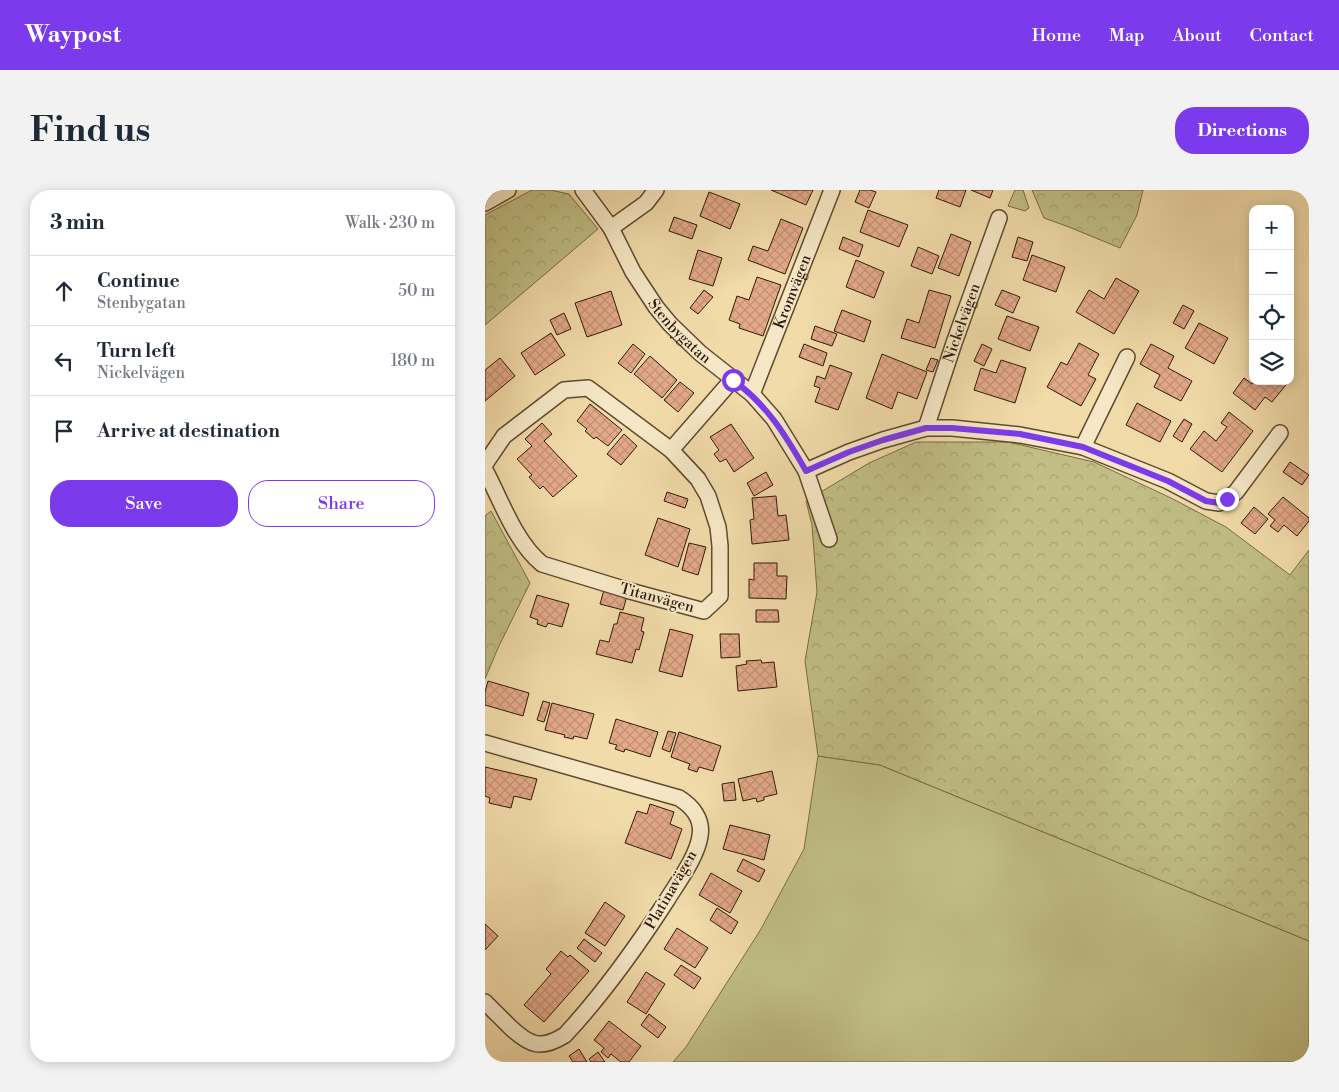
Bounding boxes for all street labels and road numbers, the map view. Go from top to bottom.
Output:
street label: Kromvägen [769,252,815,331]
street label: Nickelvägen [939,281,984,365]
street label: Stenbygatan [644,295,715,368]
street label: Titanvägen [618,579,696,617]
street label: Platinavägen [641,847,701,933]

